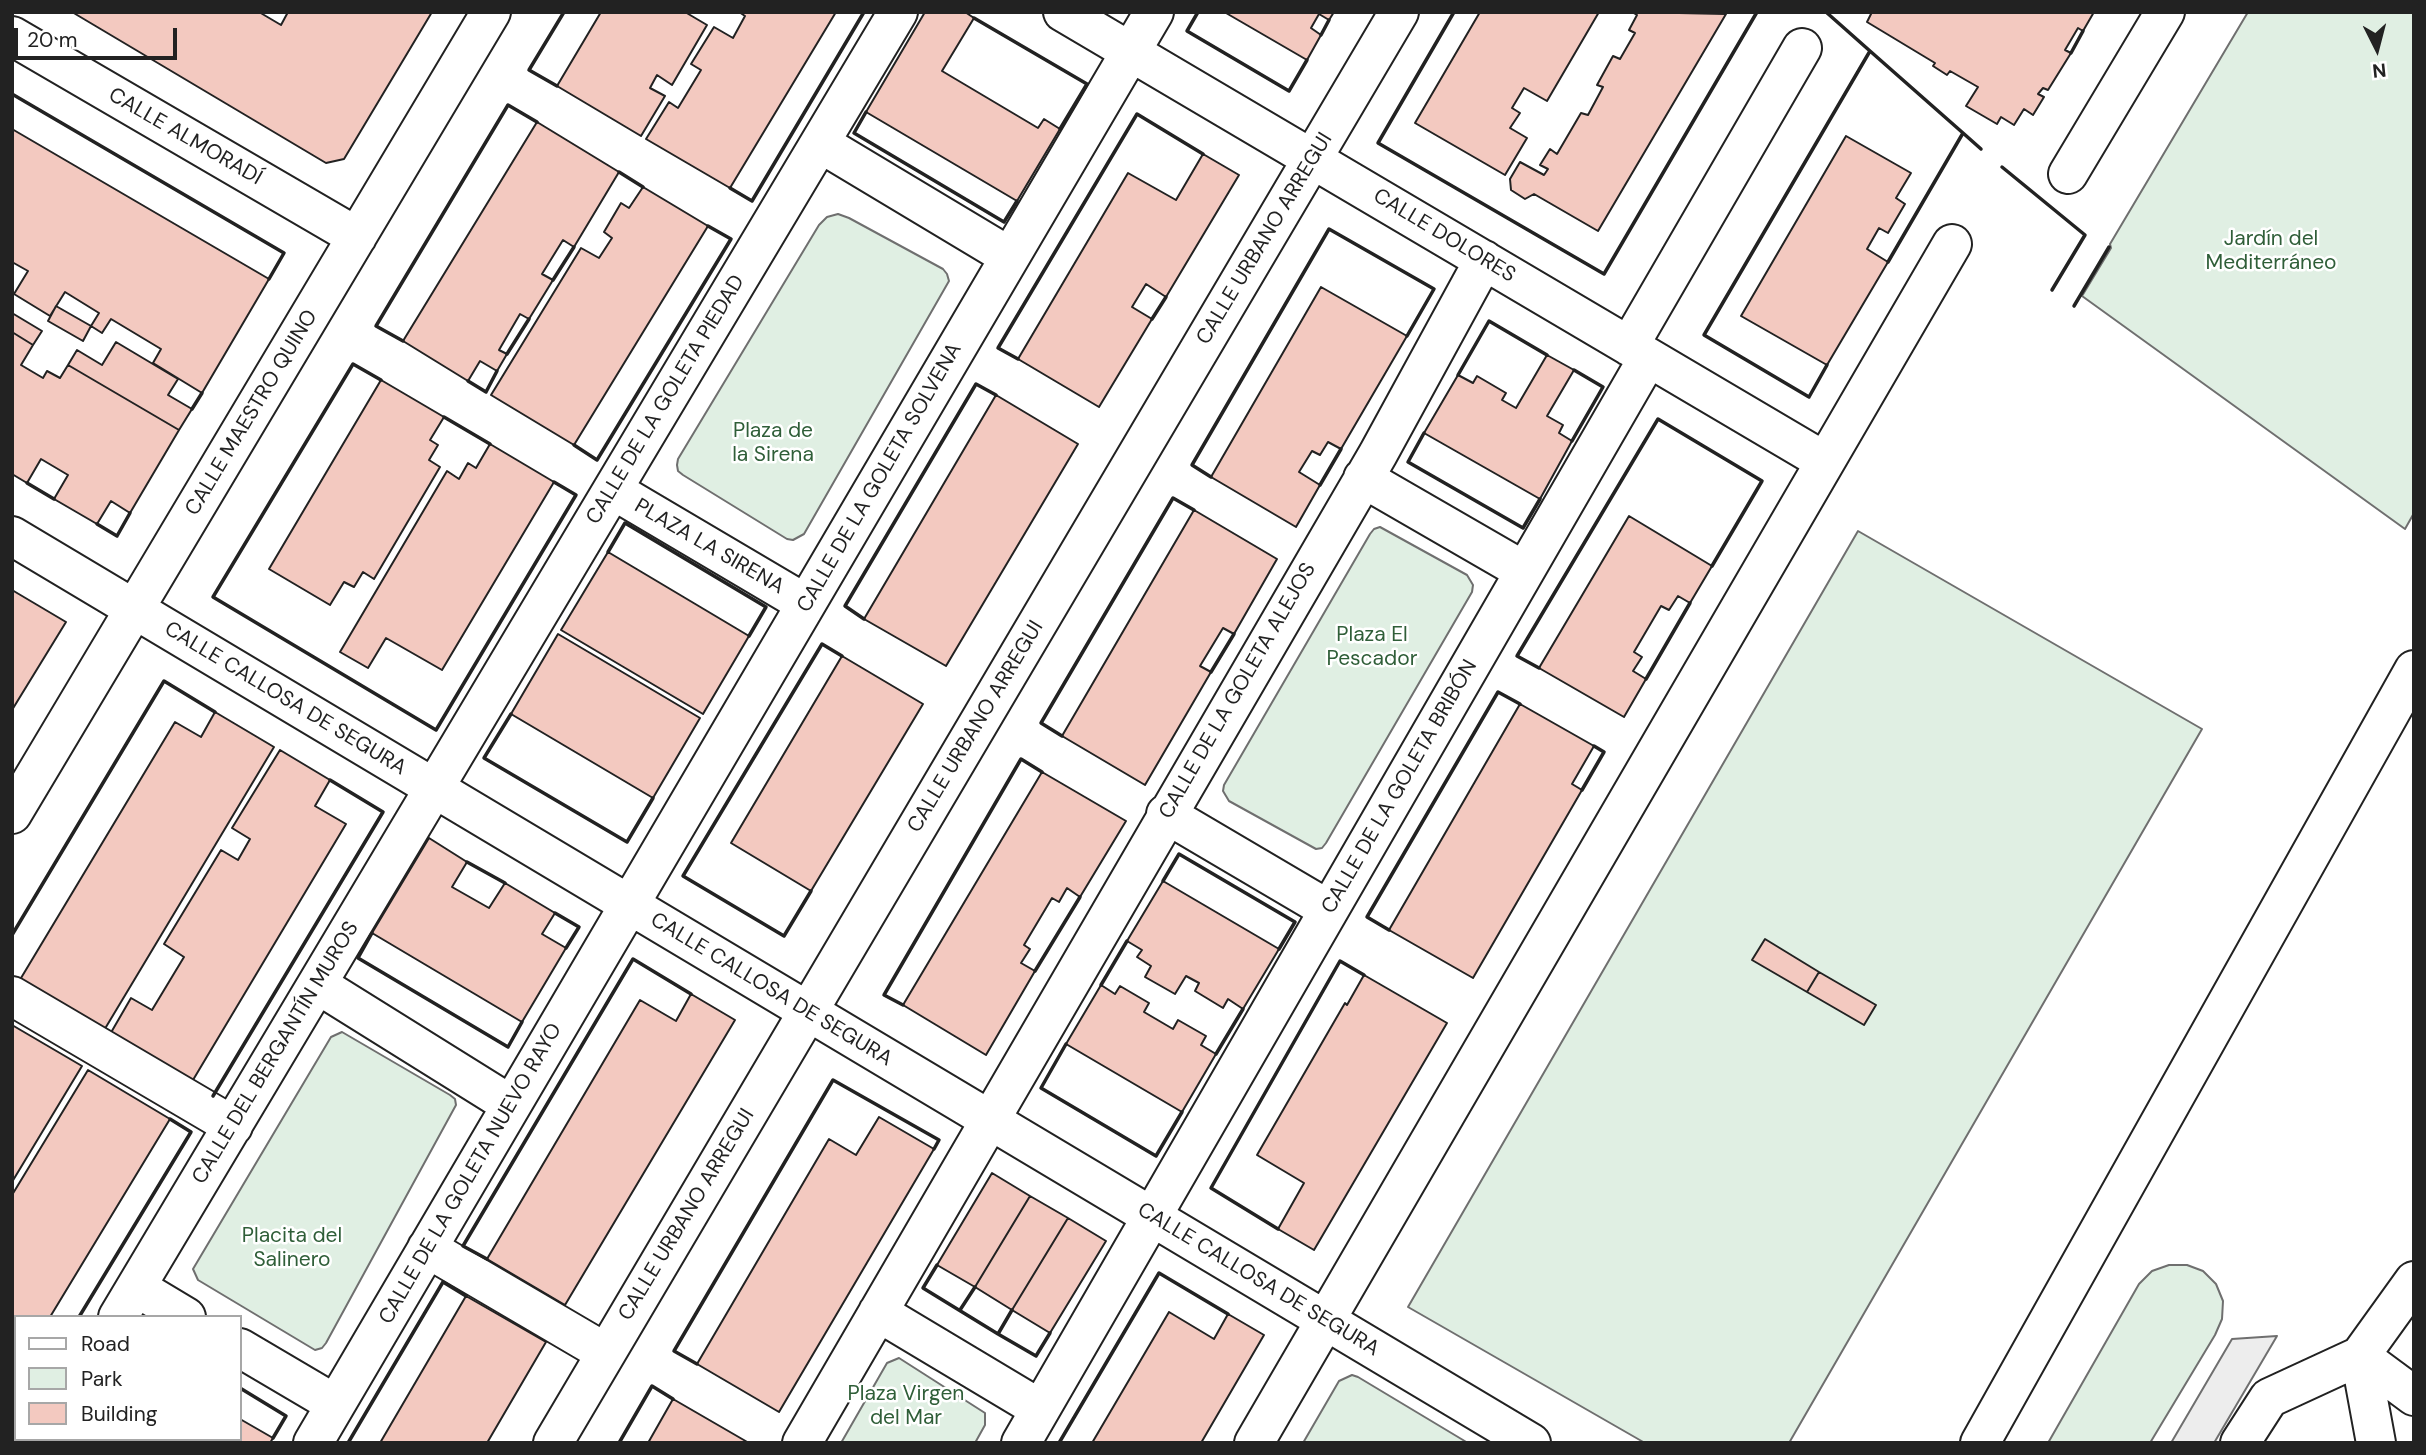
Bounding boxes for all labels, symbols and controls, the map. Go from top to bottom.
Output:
scale bar [18,14,180,58]
north arrow [2342,14,2412,84]
text: 20 m [27,26,78,54]
text: N [2371,57,2387,84]
street label: CALLE ALMORADÍ [104,83,266,191]
street label: CALLE URBANO ARREGUI [1192,129,1338,349]
street label: CALLE DOLORES [1368,184,1520,288]
park label: Jardín del Mediterráneo [2205,226,2337,276]
street label: CALLE DE LA GOLETA PIEDAD [581,271,751,529]
street label: CALLE MAESTRO QUINO [181,306,323,520]
street label: CALLE DE LA GOLETA SOLVENA [792,339,968,617]
park label: Plaza de la Sirena [732,418,814,468]
street label: PLAZA LA SIRENA [630,494,788,600]
street label: CALLE DE LA GOLETA ALEJOS [1154,559,1322,823]
street label: CALLE CALLOSA DE SEGURA [160,617,410,781]
street label: CALLE URBANO ARREGUI [903,617,1049,837]
park label: Plaza El Pescador [1327,622,1417,672]
street label: CALLE DE LA GOLETA BRIBÓN [1317,656,1483,918]
street label: CALLE CALLOSA DE SEGURA [646,908,896,1072]
street label: CALLE DEL BERGANTÍN MUROS [188,917,364,1189]
street label: CALLE DE LA GOLETA NUEVO RAYO [374,1019,568,1329]
street label: CALLE URBANO ARREGUI [614,1105,760,1325]
street label: CALLE CALLOSA DE SEGURA [1133,1198,1383,1362]
park label: Placita del Salinero [242,1223,342,1273]
legend [14,1315,242,1441]
text: Road [81,1330,130,1358]
text: Park [81,1365,122,1393]
park label: Plaza Virgen del Mar [848,1381,964,1431]
text: Building [81,1400,157,1428]

